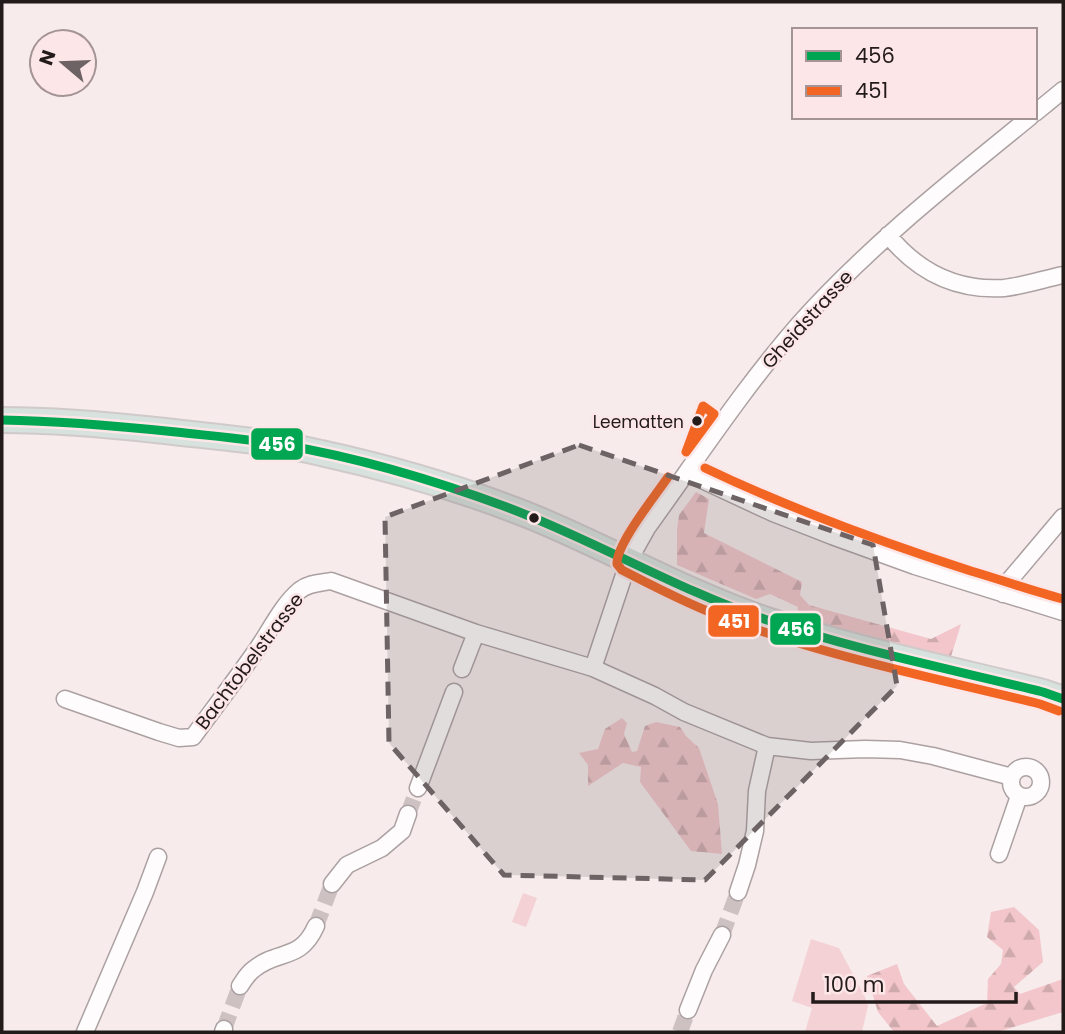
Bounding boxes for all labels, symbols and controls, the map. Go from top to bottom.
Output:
north arrow [28,28,98,98]
legend [792,28,1037,119]
text: 456 [855,41,895,70]
text: N [32,46,62,69]
text: 451 [855,76,888,105]
street label: Gheidstrasse [756,264,859,375]
place label: Leematten [593,410,684,434]
marker: Leematten [690,414,704,428]
line badge: 456 [250,427,304,461]
text: 456 [258,431,296,458]
unlabelled marker [527,511,541,525]
street label: Bachtobelstrasse [189,587,310,735]
line badge: 451 [707,604,760,638]
text: 451 [718,608,750,635]
line badge: 456 [769,612,822,646]
text: 456 [777,616,815,643]
scale bar [813,960,1016,1004]
text: 100 m [824,970,884,999]

